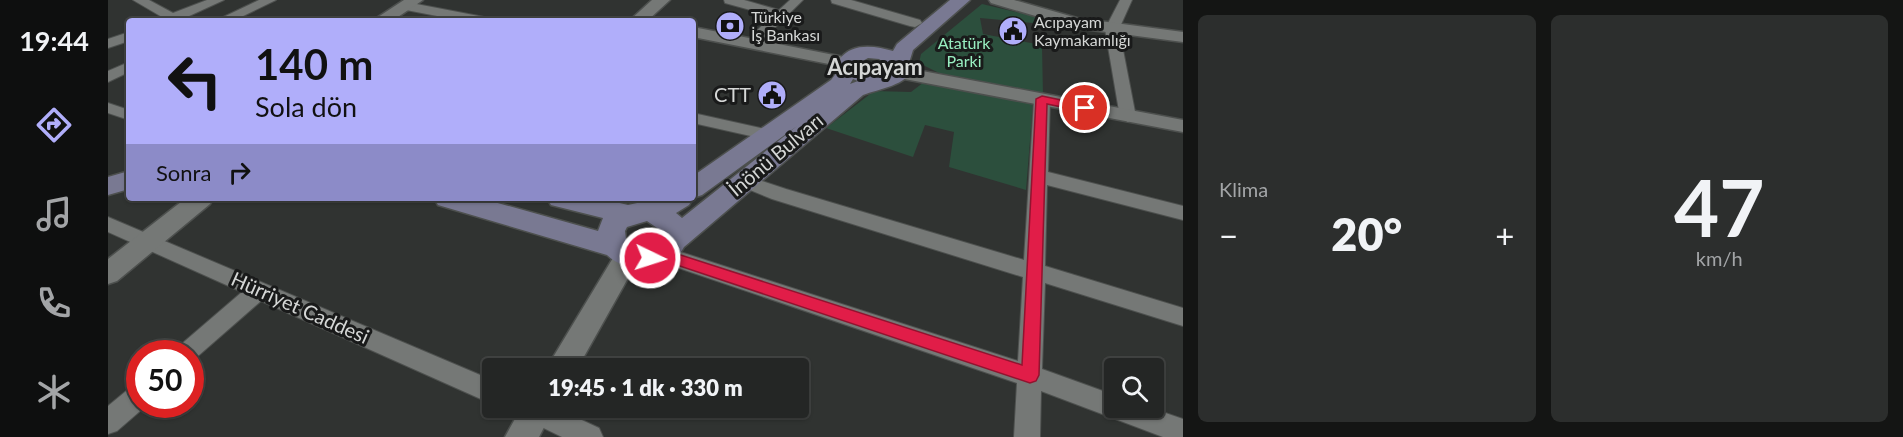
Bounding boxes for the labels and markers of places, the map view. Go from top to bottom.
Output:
place label: Türkiye İş Bankası [751,7,820,44]
bank icon: Türkiye İş Bankası [714,10,746,42]
place label: Acıpayam Kaymakamlığı [1034,12,1131,49]
public building icon: Acıpayam Kaymakamlığı [997,15,1029,47]
public building icon: CTT [756,79,788,111]
place label: CTT [714,82,751,106]
pin [1059,82,1110,133]

